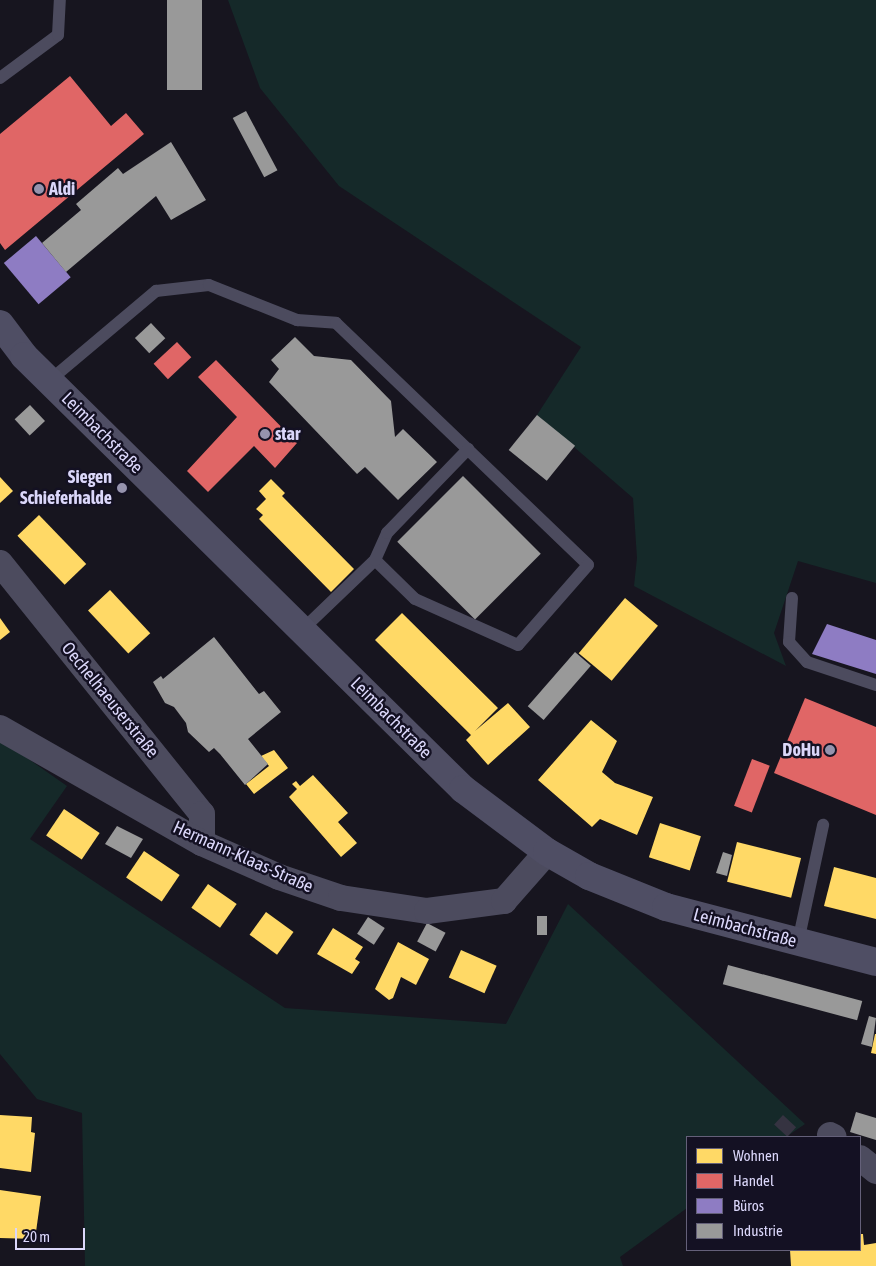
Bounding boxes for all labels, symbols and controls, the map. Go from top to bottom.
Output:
place label: Aldi [49,178,75,200]
marker: Aldi [33,183,45,195]
street label: Leimbachstraße [57,388,147,478]
place label: star [275,423,300,445]
marker: star [259,428,271,440]
place label: Siegen Schieferhalde [20,467,112,509]
marker: Siegen Schieferhalde [116,482,128,494]
street label: Oechelhaeuserstraße [57,638,163,762]
street label: Leimbachstraße [346,673,436,763]
place label: DoHu [782,739,820,761]
marker: DoHu [824,744,836,756]
street label: Hermann-Klaas-Straße [170,816,316,898]
street label: Leimbachstraße [691,904,799,952]
legend [686,1136,861,1251]
text: Wohnen [733,1147,779,1164]
text: Handel [733,1172,774,1189]
text: Büros [733,1197,764,1214]
scale bar [18,1218,88,1250]
text: Industrie [733,1222,783,1239]
text: 20 m [23,1228,50,1245]

